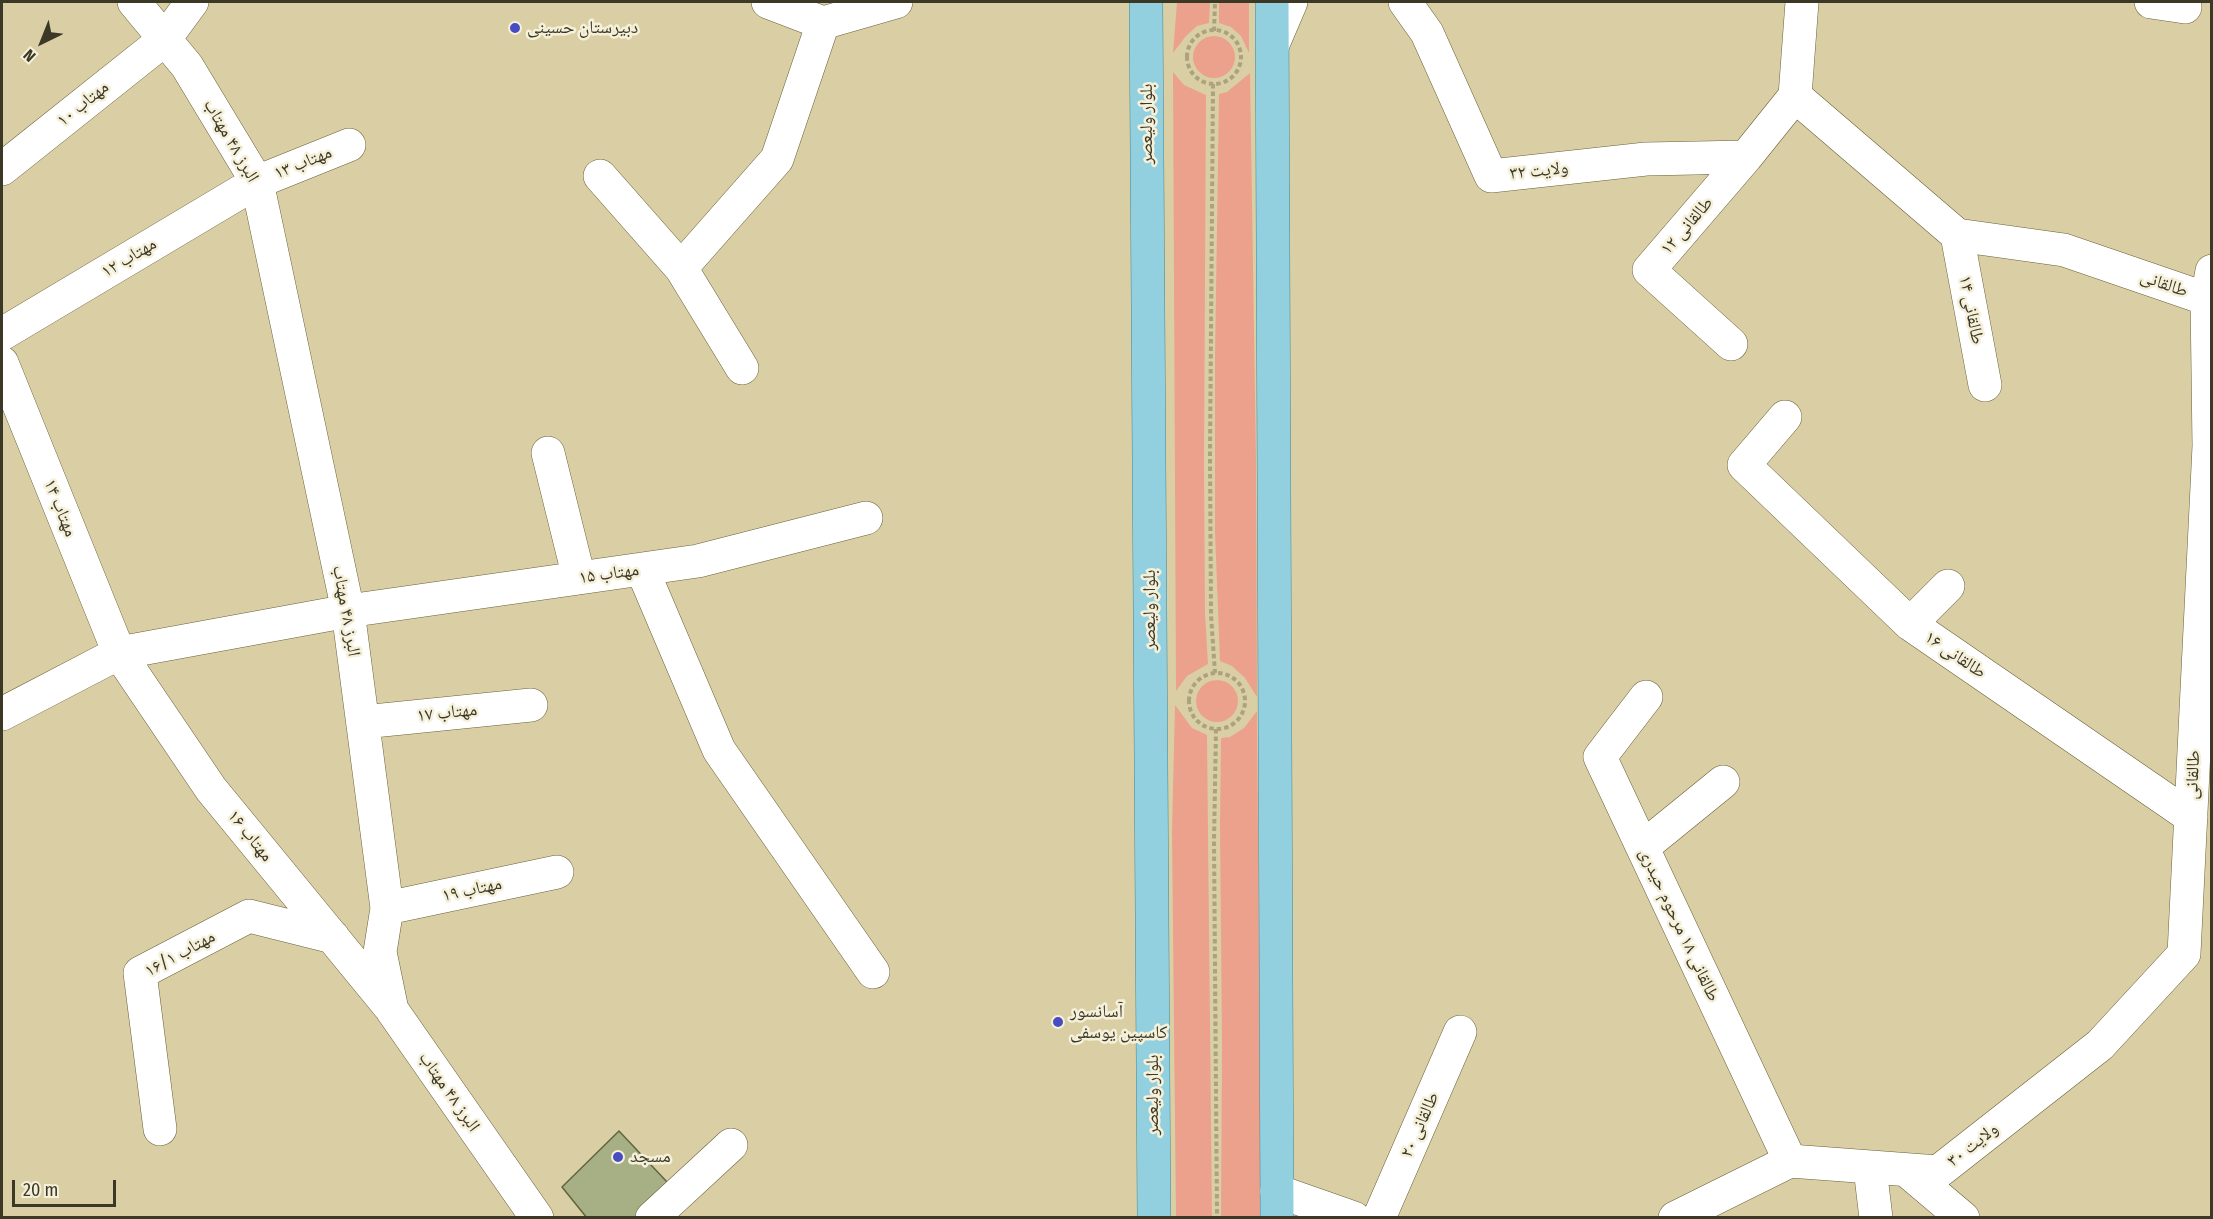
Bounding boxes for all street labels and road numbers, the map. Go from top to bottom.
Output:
street label: مهتاب ۱۰ [53,77,113,131]
street label: بلوار ولیعصر [1136,84,1158,164]
street label: البرز ۴۸ مهتاب [199,96,263,186]
street label: مهتاب ۱۳ [271,142,335,184]
street label: ولایت ۳۲ [1509,157,1569,185]
street label: طالقانی ۱۲ [1656,193,1718,259]
street label: مهتاب ۱۲ [98,233,160,283]
street label: طالقانی [2137,266,2191,302]
street label: طالقانی ۱۴ [1954,274,1988,346]
street label: مهتاب ۱۴ [39,476,81,540]
street label: مهتاب ۱۵ [578,559,640,589]
street label: البرز ۴۸ مهتاب [327,564,365,658]
street label: بلوار ولیعصر [1139,570,1161,650]
street label: طالقانی ۱۶ [1920,627,1990,683]
street label: مهتاب ۱۷ [416,699,478,727]
street label: طالقانی [2181,750,2205,800]
street label: مهتاب ۱۶ [223,806,277,866]
street label: طالقانی ۱۸ مرحوم حیدری [1634,845,1724,1005]
street label: مهتاب ۱۹ [440,873,504,907]
street label: مهتاب ۱۶/۱ [141,926,219,982]
street label: البرز ۴۸ مهتاب [414,1048,484,1136]
street label: بلوار ولیعصر [1142,1055,1164,1135]
street label: طالقانی ۲۰ [1396,1089,1444,1161]
street label: ولایت ۳۰ [1943,1118,2003,1172]

